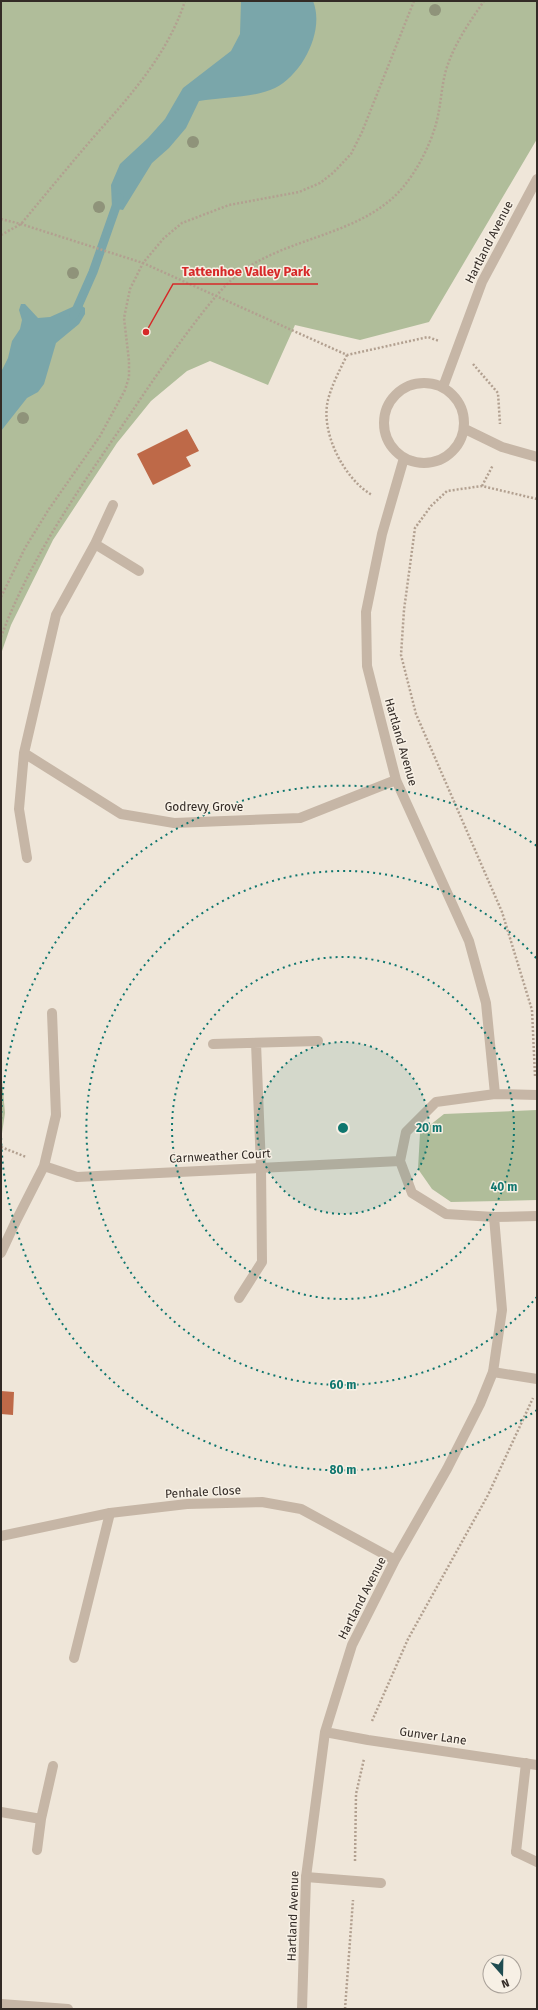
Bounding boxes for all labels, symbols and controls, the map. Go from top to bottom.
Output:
street label: Hartland Avenue [462,198,516,286]
callout: Tattenhoe Valley Park [173,259,318,284]
text: Tattenhoe Valley Park [182,264,311,279]
street label: Hartland Avenue [382,696,420,788]
street label: Godrevy Grove [165,800,243,814]
centre of rings [336,1121,350,1135]
text: 20 m [416,1121,442,1135]
street label: Carnweather Court [169,1146,272,1166]
text: 40 m [491,1180,517,1194]
text: 60 m [330,1378,356,1392]
text: 80 m [330,1463,356,1477]
street label: Penhale Close [165,1483,241,1501]
street label: Hartland Avenue [335,1554,389,1642]
street label: Gunver Lane [399,1724,467,1748]
street label: Hartland Avenue [284,1870,302,1962]
north arrow [482,1954,522,1994]
text: N [500,1976,511,1990]

